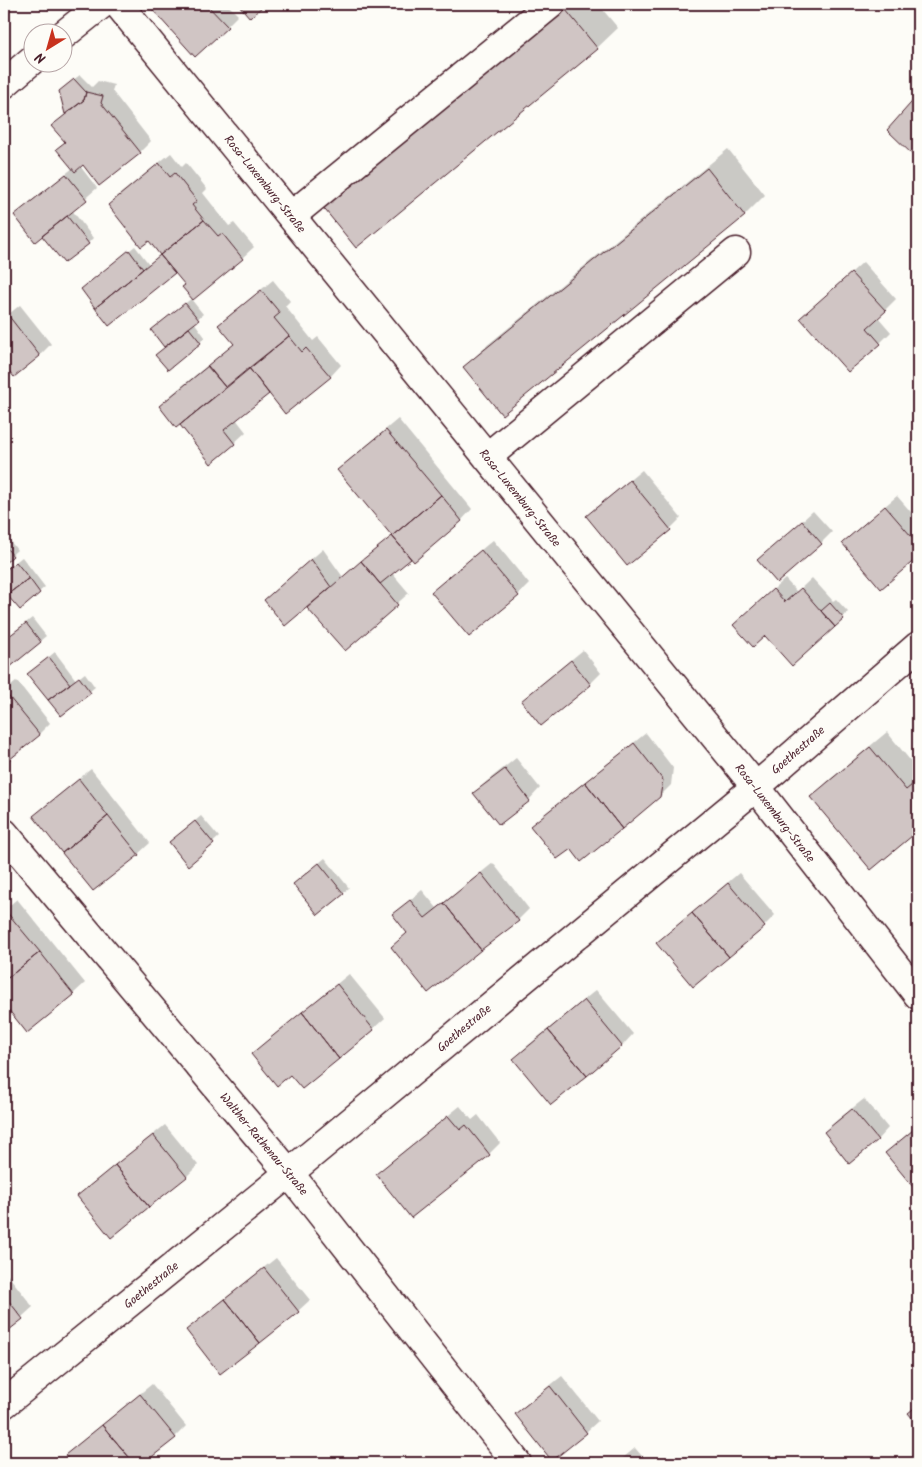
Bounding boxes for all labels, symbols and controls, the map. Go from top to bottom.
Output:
north arrow [22,22,72,72]
text: N [31,46,51,69]
street label: Rosa-Luxemburg-Straße [219,131,311,238]
street label: Rosa-Luxemburg-Straße [474,445,566,552]
street label: Goethestraße [767,721,830,779]
street label: Rosa-Luxemburg-Straße [730,760,820,867]
street label: Goethestraße [433,999,496,1057]
street label: Walther-Rathenau-Straße [215,1089,313,1200]
street label: Goethestraße [120,1257,184,1314]

